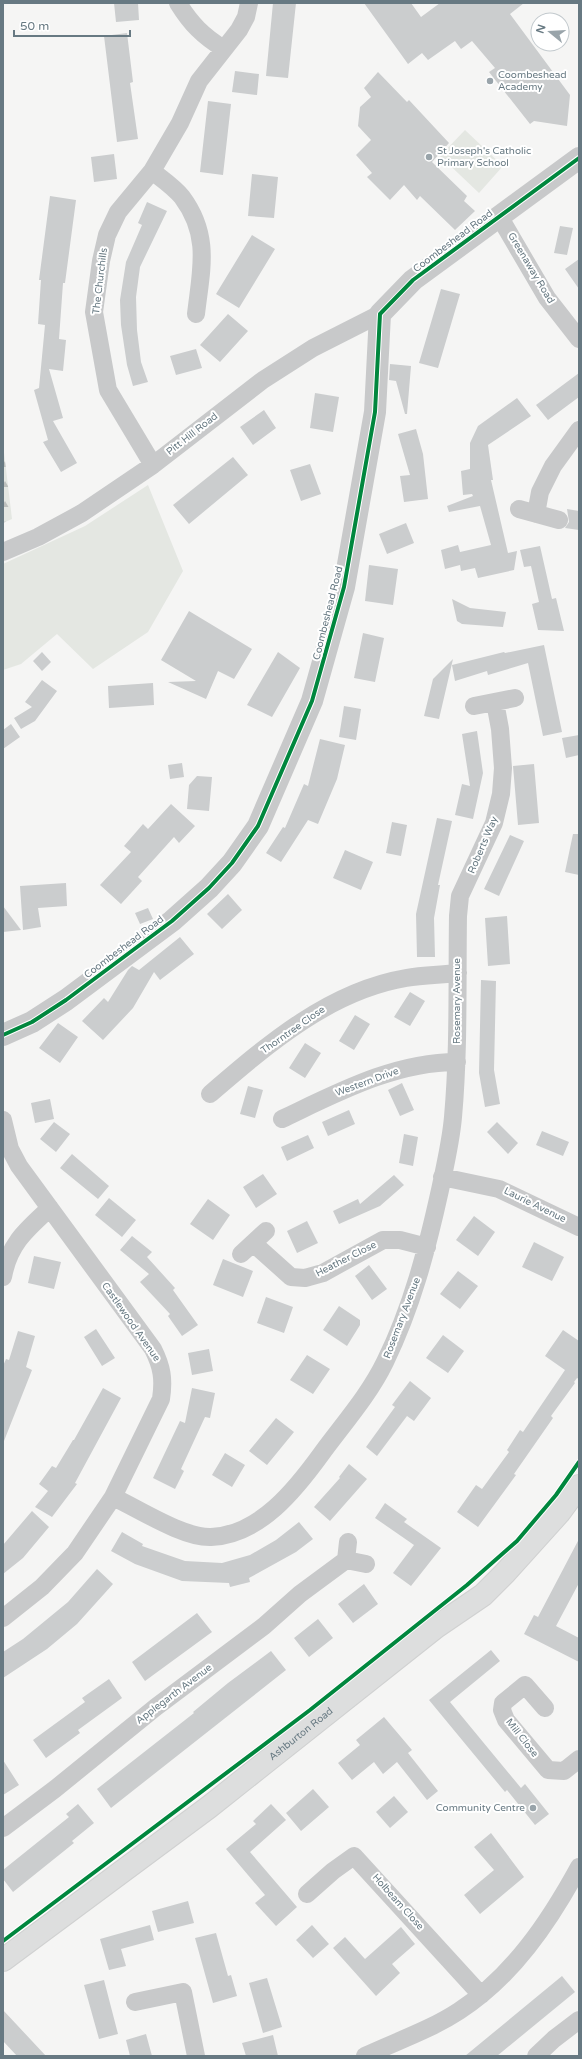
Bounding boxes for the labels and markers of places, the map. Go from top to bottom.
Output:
place label: Coombeshead Academy [498,69,567,93]
marker: Coombeshead Academy [485,76,495,86]
place label: St Joseph's Catholic Primary School [437,145,531,169]
marker: St Joseph's Catholic Primary School [424,152,434,162]
place label: Community Centre [436,1802,525,1814]
marker: Community Centre [528,1803,538,1813]

